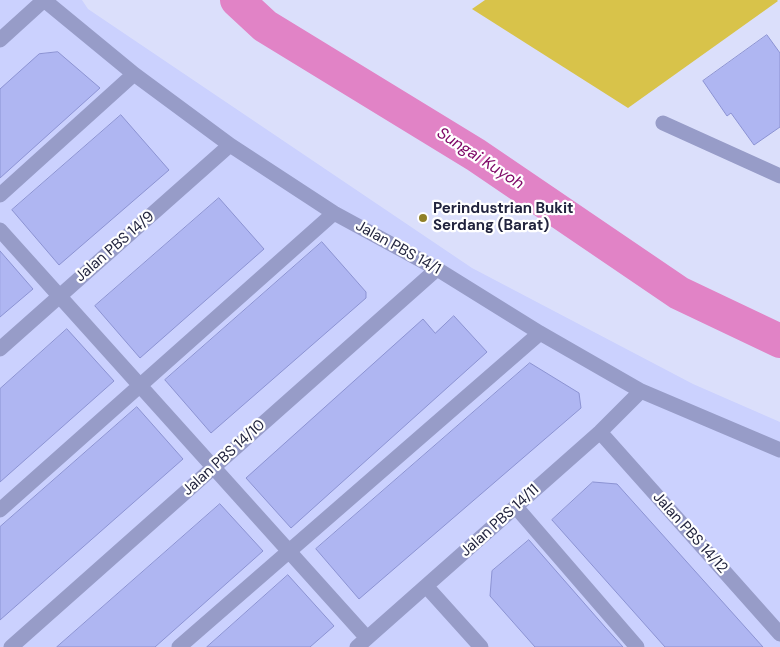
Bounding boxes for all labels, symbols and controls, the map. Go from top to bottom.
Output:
water label: Sungai Kuyoh [433,124,527,194]
place label: Perindustrian Bukit Serdang (Barat) [433,200,574,235]
street label: Jalan PBS 14/9 [72,208,158,286]
marker: Perindustrian Bukit Serdang (Barat) [417,212,429,224]
street label: Jalan PBS 14/1 [352,217,444,279]
street label: Jalan PBS 14/10 [179,416,269,500]
street label: Jalan PBS 14/11 [457,481,543,561]
street label: Jalan PBS 14/12 [649,489,731,577]

